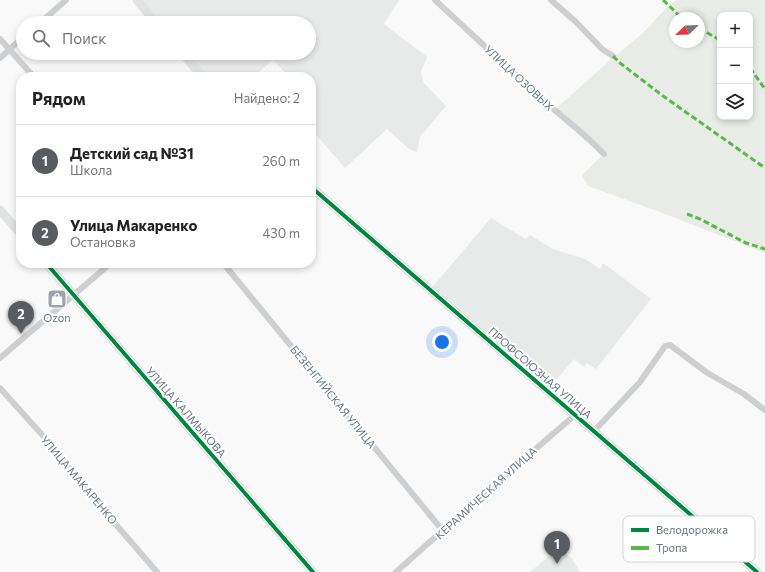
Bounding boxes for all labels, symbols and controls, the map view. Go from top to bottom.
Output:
north arrow [669,12,705,48]
map controls [717,12,753,120]
button: + [717,12,753,48]
search box [16,16,316,60]
icon: search [30,27,52,49]
text: Поиск [62,29,106,47]
street label: УЛИЦА ОЗОВЫХ [482,42,557,113]
button: − [717,48,753,84]
button: layers [717,84,753,120]
text: Рядом [32,88,86,109]
text: Найдено: 2 [234,90,300,106]
text: Детский сад №31 [70,144,194,162]
text: 1 [42,153,48,169]
text: 260 m [263,153,300,169]
text: Школа [70,162,112,178]
text: Улица Макаренко [70,216,197,234]
text: 2 [41,225,49,241]
text: 430 m [262,225,300,241]
text: Остановка [70,234,136,250]
shop icon: Ozon [46,288,68,310]
pin: 2 [8,301,34,334]
place label: Ozon [43,311,71,324]
street label: ПРОФСОЮЗНАЯ УЛИЦА [486,324,595,421]
your location [432,332,452,352]
street label: БЕЗЕНГИЙСКАЯ УЛИЦА [288,342,380,451]
street label: УЛИЦА КАЛМЫКОВА [144,364,229,460]
street label: УЛИЦА МАКАРЕНКО [38,433,120,527]
street label: КЕРАМИЧЕСКАЯ УЛИЦА [432,444,539,541]
legend [623,516,755,562]
text: Велодорожка [656,523,728,536]
pin: 1 [544,531,570,564]
text: Тропа [656,541,687,554]

